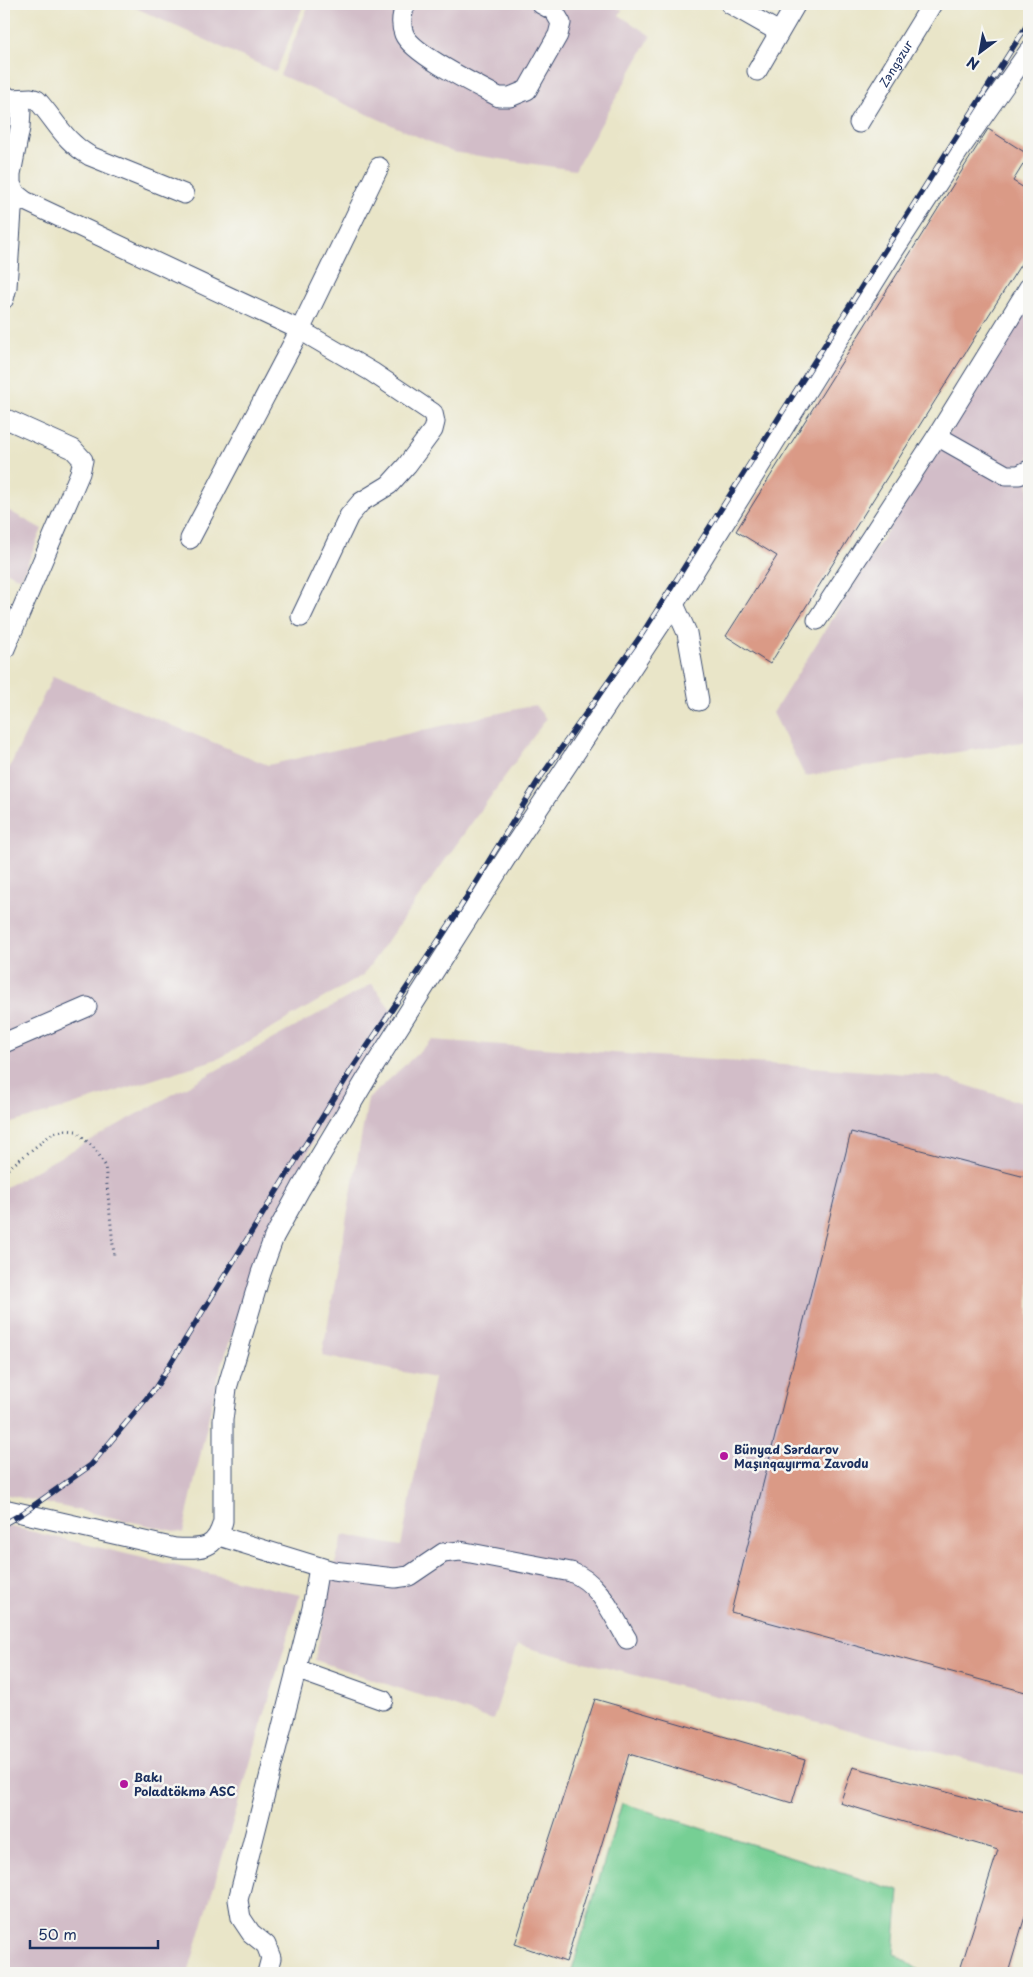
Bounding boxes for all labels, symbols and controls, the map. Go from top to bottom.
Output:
north arrow [956,28,1006,78]
street label: Zəngəzur [874,36,917,90]
text: N [963,52,983,75]
place label: Bünyad Sərdarov Maşınqayırma Zavodu [734,1440,869,1472]
marker: Bünyad Sərdarov Maşınqayırma Zavodu [718,1450,730,1462]
place label: Bakı Poladtökmə ASC [134,1768,235,1800]
marker: Bakı Poladtökmə ASC [118,1778,130,1790]
scale bar [30,1917,158,1949]
text: 50 m [38,1922,77,1945]

